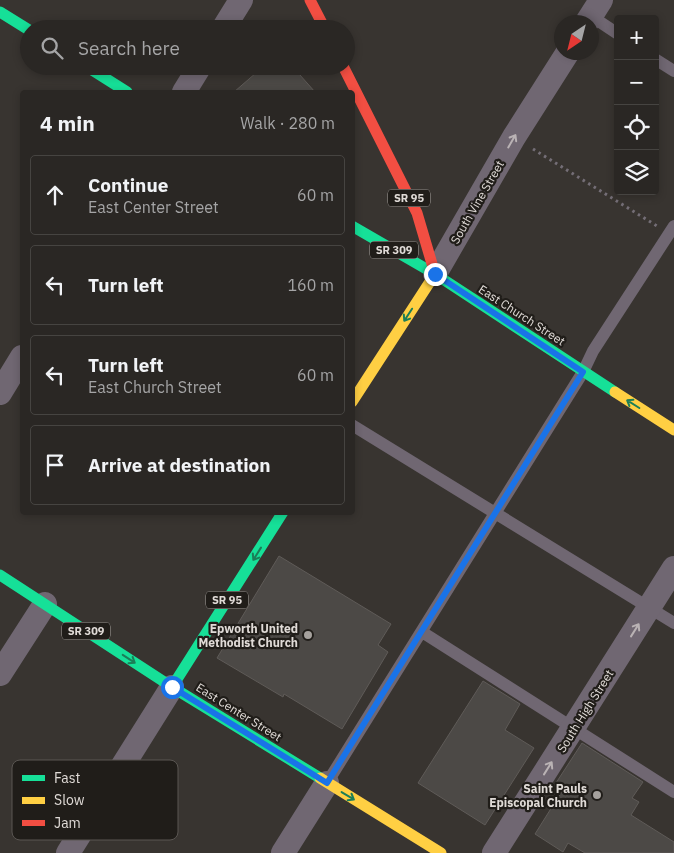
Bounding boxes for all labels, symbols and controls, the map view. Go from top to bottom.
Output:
north arrow [554,15,599,60]
map controls [614,15,659,195]
button: + [614,15,659,60]
search box [20,20,355,75]
icon: search [38,34,66,62]
text: Search here [78,36,180,60]
button: − [614,60,659,105]
button: locate [614,105,659,150]
text: 4 min [40,109,95,137]
text: Walk · 280 m [240,113,335,133]
one-way arrow [507,135,517,149]
button: layers [614,150,659,195]
street label: South Vine Street [447,158,507,246]
text: Continue [88,173,168,197]
icon: ahead [41,181,69,209]
text: 60 m [297,185,334,205]
road number: SR 95 [388,190,430,207]
text: East Center Street [88,197,219,217]
road number: SR 309 [370,242,418,258]
route end [424,263,447,286]
icon: left [41,271,69,299]
text: Turn left [88,273,164,297]
text: 160 m [287,275,334,295]
street label: East Church Street [476,281,568,349]
one-way arrow [403,308,413,322]
text: Turn left [88,353,164,377]
icon: left [41,361,69,389]
text: 60 m [297,365,334,385]
text: East Church Street [88,377,222,397]
one-way arrow [626,398,640,408]
icon: arrive [41,451,69,479]
text: Arrive at destination [88,453,271,477]
one-way arrow [251,546,261,560]
road number: SR 95 [206,592,248,608]
place label: Epworth United Methodist Church [199,621,298,650]
road number: SR 309 [62,622,110,640]
one-way arrow [631,624,641,638]
marker: Epworth United Methodist Church [302,629,314,641]
one-way arrow [122,654,136,664]
street label: South High Street [554,667,616,755]
route start [161,676,184,699]
street label: East Center Street [193,680,285,744]
legend [12,760,178,840]
one-way arrow [544,761,554,775]
text: Fast [54,769,80,787]
place label: Saint Pauls Episcopal Church [489,781,587,810]
marker: Saint Pauls Episcopal Church [591,789,603,801]
text: Slow [54,791,85,809]
one-way arrow [340,791,354,801]
text: Jam [54,814,81,832]

